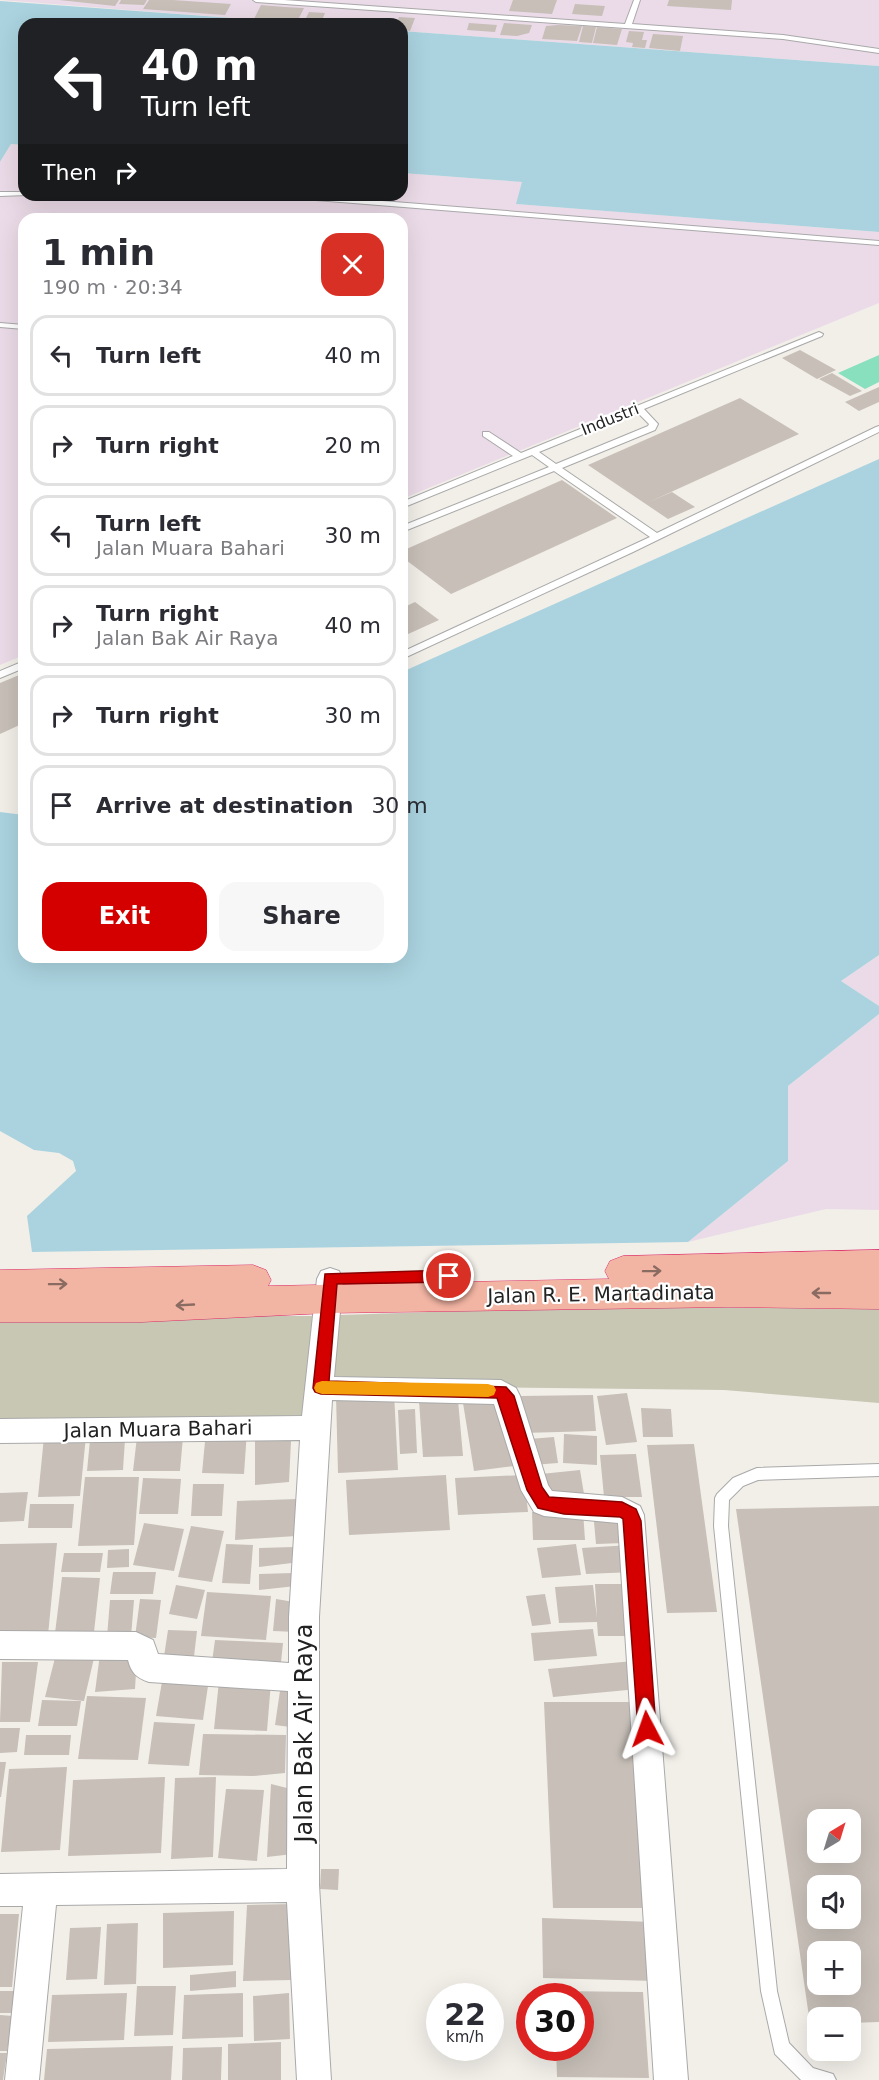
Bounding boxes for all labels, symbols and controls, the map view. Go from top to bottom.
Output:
text: 40 m [141,41,258,90]
icon: left [42,42,120,120]
text: Turn left [141,91,251,122]
icon: right [109,156,142,189]
text: Then [42,160,97,185]
text: 1 min [42,232,155,273]
button: close [321,233,384,296]
text: 190 m · 20:34 [42,275,183,299]
icon: left [45,339,78,372]
text: Turn left [96,343,201,368]
text: 40 m [325,343,381,368]
street label: Industri [578,399,642,439]
icon: right [45,429,78,462]
text: Turn right [96,433,219,458]
text: 20 m [325,433,381,458]
text: Turn left [96,511,201,536]
icon: left [45,519,78,552]
text: 30 m [325,523,381,548]
text: Jalan Muara Bahari [96,536,285,560]
text: Turn right [96,601,219,626]
icon: right [45,609,78,642]
text: 40 m [325,613,381,638]
text: Jalan Bak Air Raya [96,626,279,650]
icon: right [45,699,78,732]
text: Turn right [96,703,219,728]
text: 30 m [325,703,381,728]
icon: arrive [45,789,78,822]
text: Arrive at destination [96,793,353,818]
text: 30 m [371,793,428,818]
button: Exit [42,882,207,951]
button: Share [219,882,384,951]
pin [423,1250,474,1301]
icon: arrive [432,1259,465,1292]
one-way arrow [642,1265,662,1276]
one-way arrow [48,1278,68,1289]
street label: Jalan R. E. Martadinata [485,1280,715,1308]
one-way arrow [811,1287,831,1299]
one-way arrow [175,1300,195,1311]
street label: Jalan Muara Bahari [61,1415,253,1443]
street label: Jalan Bak Air Raya [290,1623,318,1845]
position arrow [615,1697,679,1761]
north arrow [807,1809,861,1863]
map controls [807,1809,861,2061]
button: sound [807,1875,861,1929]
button: + [807,1941,861,1995]
speed limit sign: 30 [516,1983,594,2061]
text: 22 [444,1997,486,2032]
button: − [807,2007,861,2061]
text: km/h [446,2028,484,2046]

